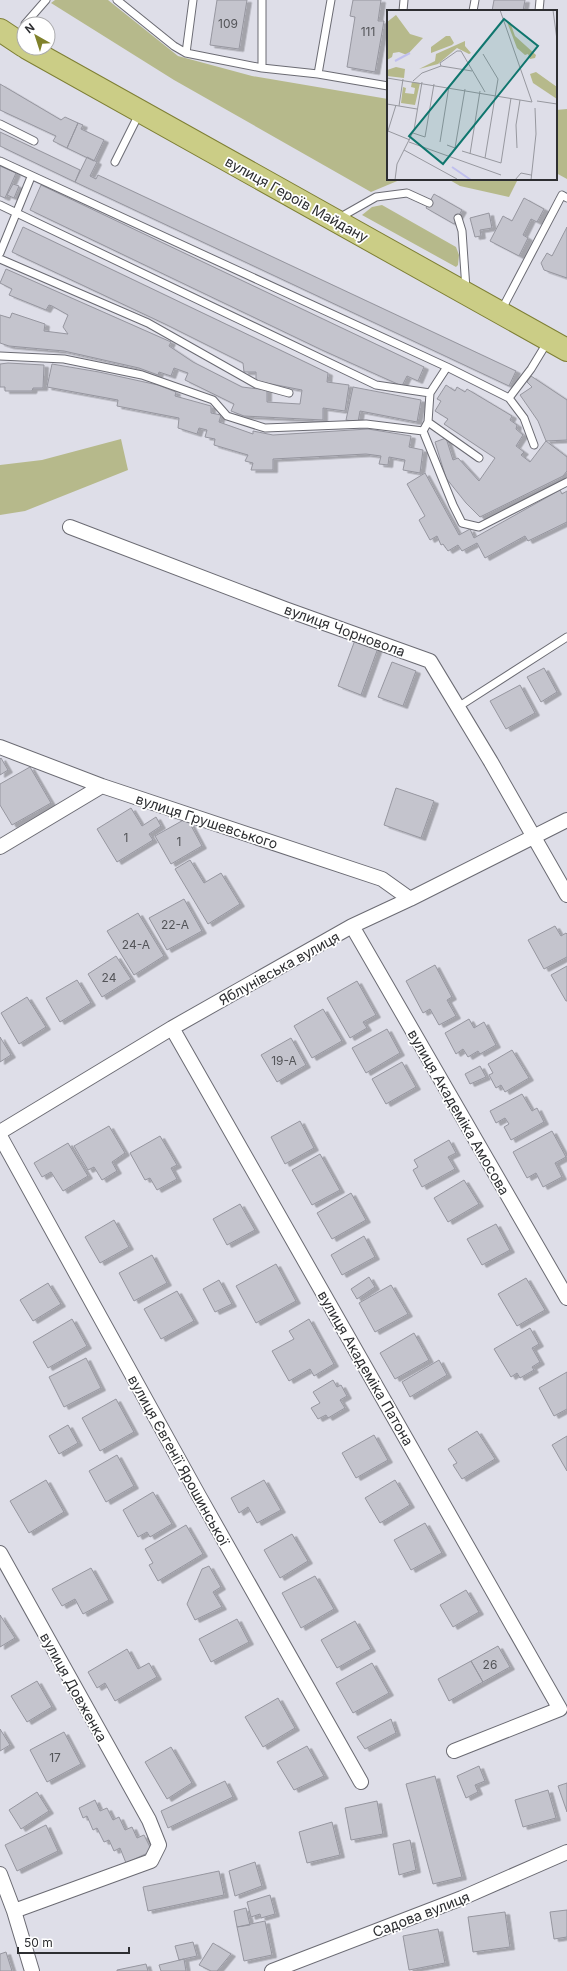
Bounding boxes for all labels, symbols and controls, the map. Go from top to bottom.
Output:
inset map [387,10,557,180]
north arrow [16,16,56,56]
house number: 109 [218,16,238,31]
text: N [22,20,37,36]
house number: 111 [361,24,375,39]
street label: вулиця Героїв Майдану [222,153,372,246]
street label: вулиця Чорновола [282,600,408,660]
street label: вулиця Грушевського [134,790,280,852]
house number: 1 [124,830,128,845]
house number: 1 [177,834,181,849]
house number: 22-А [161,917,189,932]
street label: Яблунівська вулиця [216,928,342,1008]
house number: 24-А [122,937,150,952]
house number: 24 [102,970,117,985]
street label: вулиця Академіка Амосова [405,1026,513,1198]
house number: 19-А [271,1053,297,1068]
street label: вулиця Академіка Патона [315,1287,417,1449]
street label: вулиця Євгенії Ярошинської [125,1372,233,1549]
street label: вулиця Довженка [37,1629,111,1745]
house number: 26 [483,1657,497,1672]
house number: 17 [49,1750,61,1765]
street label: Садова вулиця [370,1888,472,1940]
scale bar [18,1929,129,1955]
text: 50 m [24,1935,53,1950]

